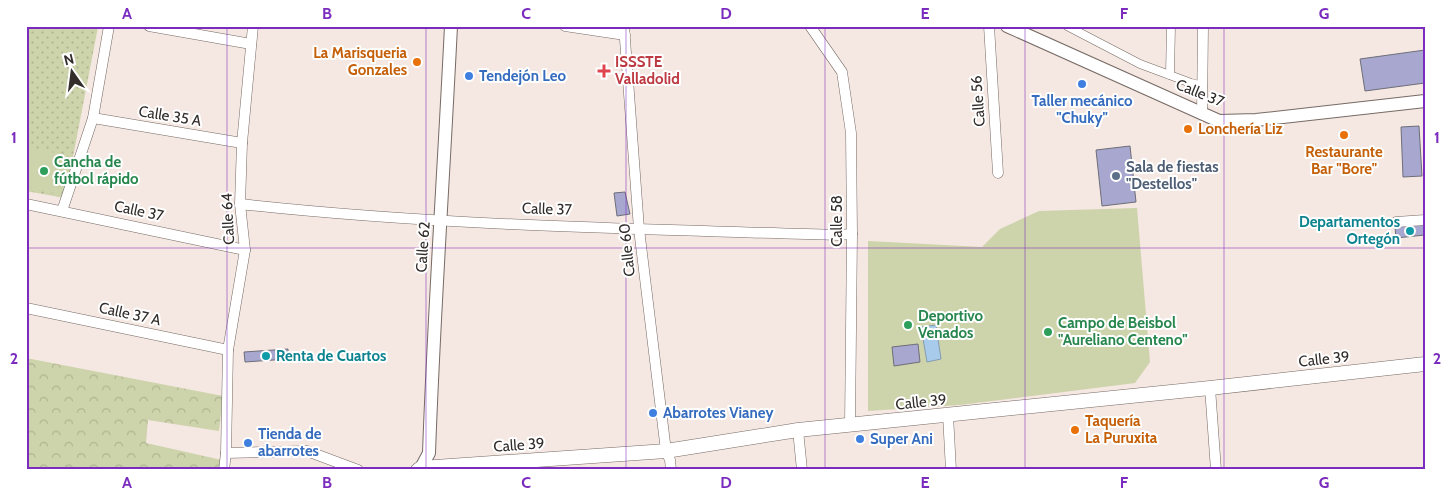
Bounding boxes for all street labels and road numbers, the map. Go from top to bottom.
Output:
street label: Calle 56 [967,75,989,127]
street label: Calle 37 [1173,75,1227,111]
street label: Calle 35 A [137,102,203,130]
street label: Calle 64 [218,192,238,245]
street label: Calle 58 [828,195,846,247]
street label: Calle 37 [113,197,166,225]
street label: Calle 37 [522,199,573,219]
street label: Calle 62 [412,221,434,273]
street label: Calle 60 [615,222,639,278]
street label: Calle 37 A [97,299,163,329]
street label: Calle 39 [1298,347,1350,371]
street label: Calle 39 [895,390,947,414]
street label: Calle 39 [493,434,545,456]

